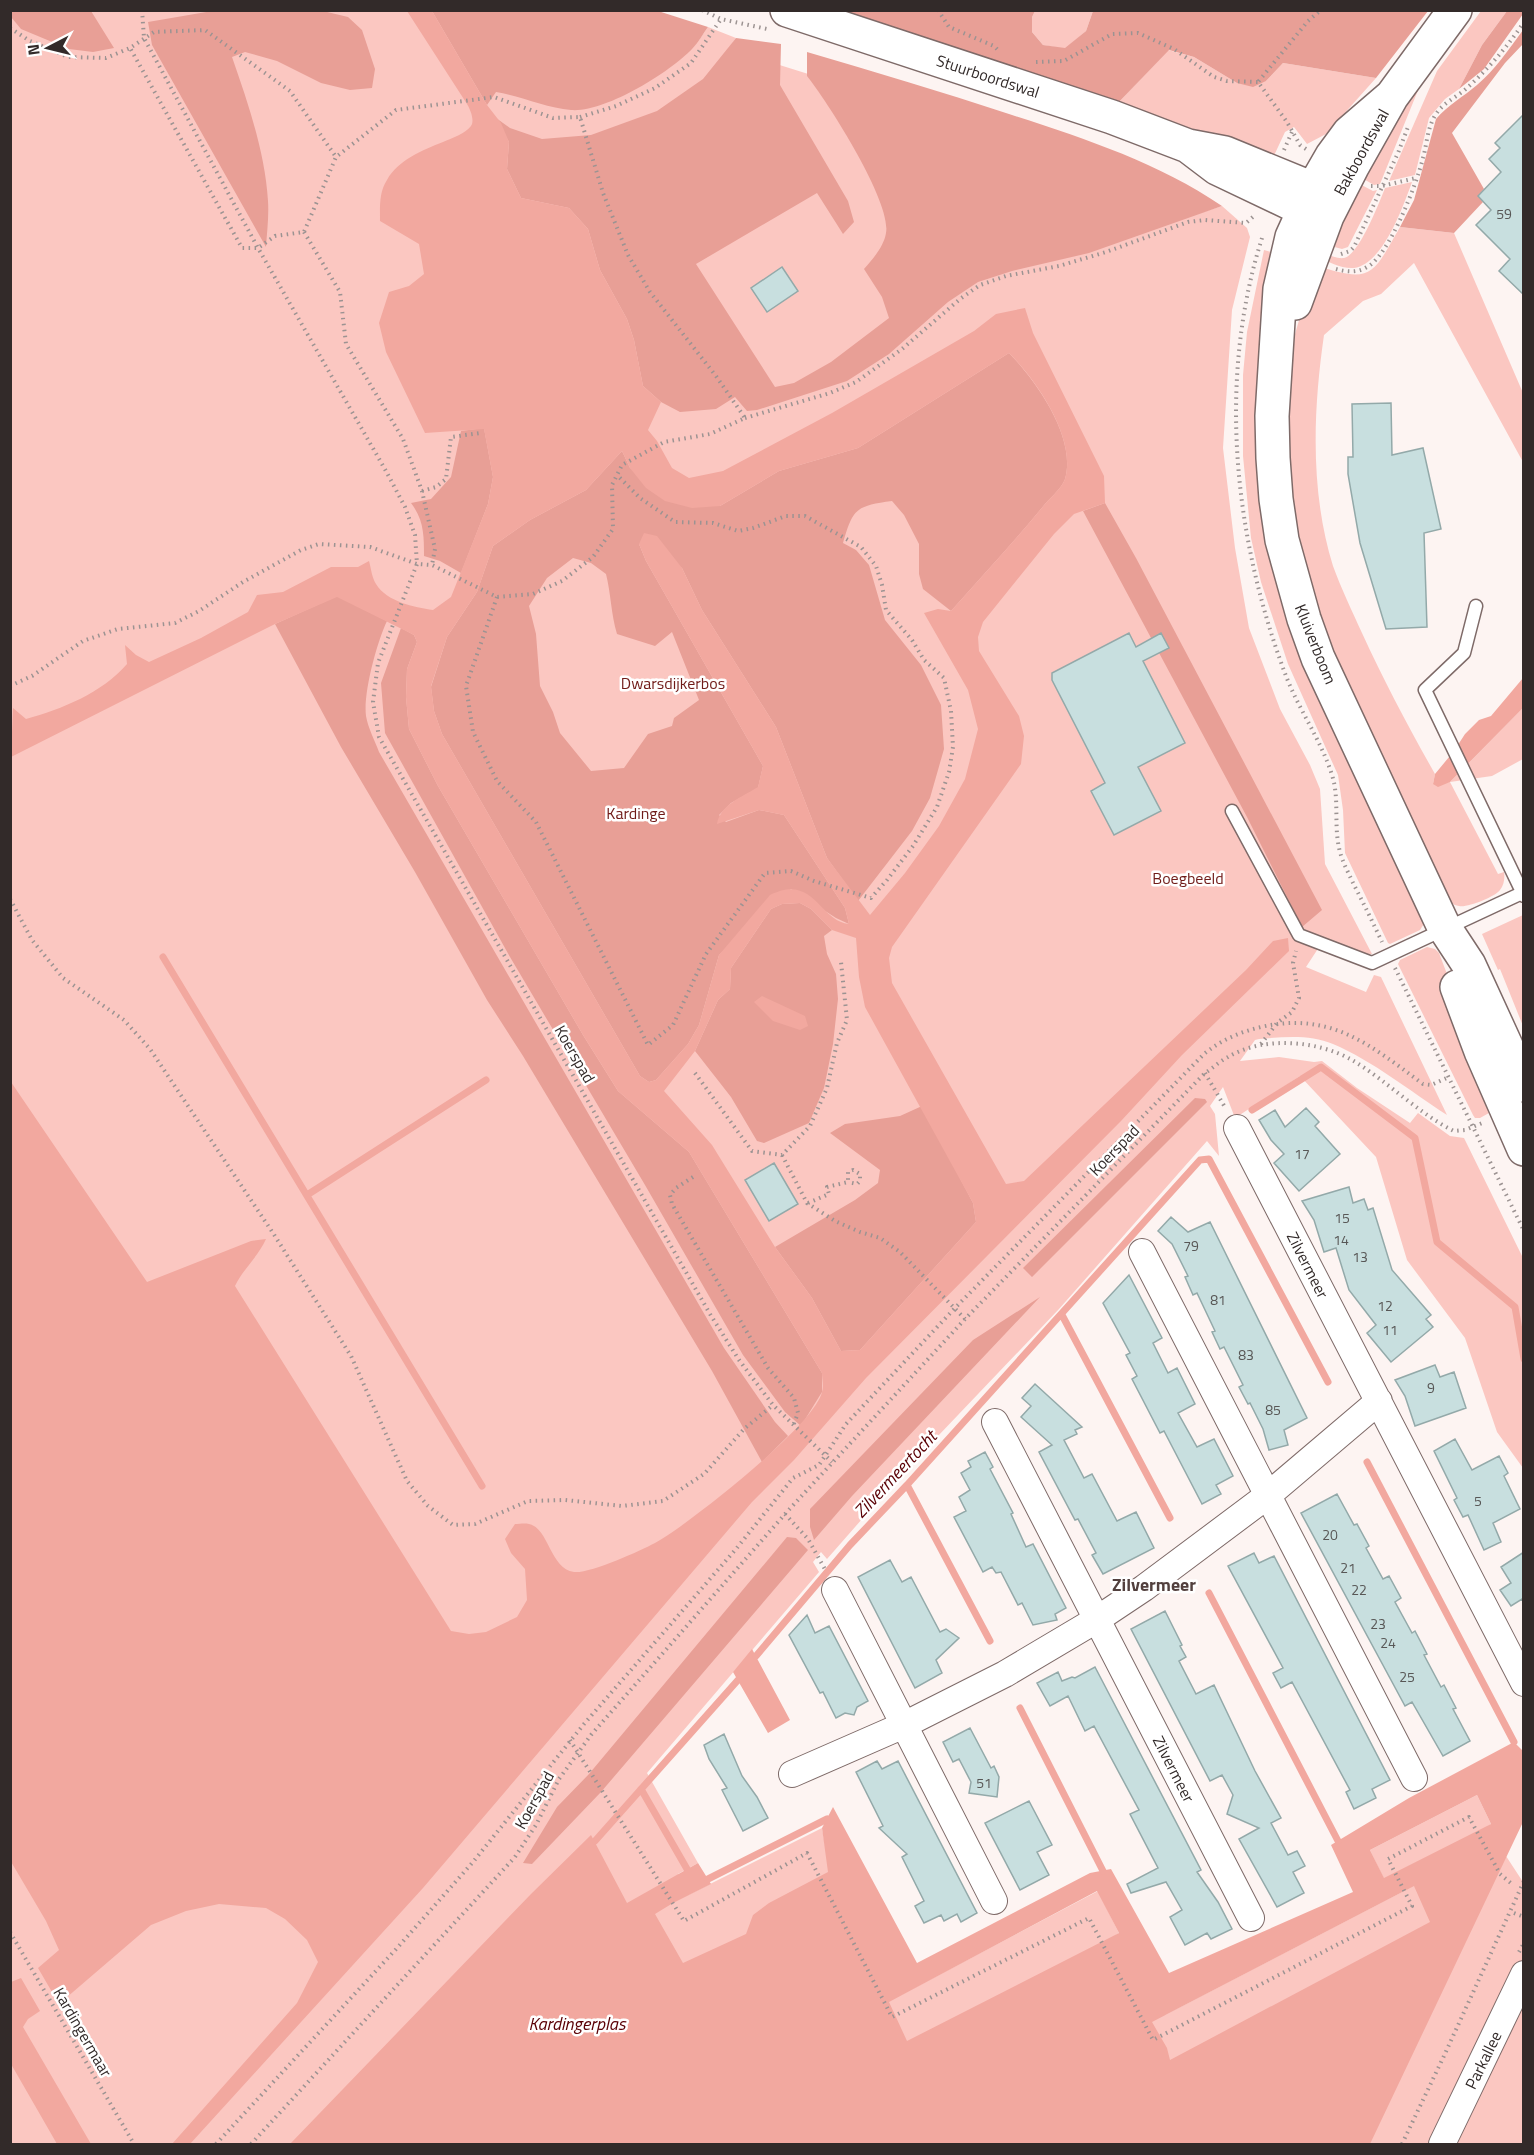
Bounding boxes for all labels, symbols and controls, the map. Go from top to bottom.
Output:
north arrow [18,18,78,78]
text: N [21,43,46,57]
street label: Stuurboordswal [933,48,1043,104]
street label: Bakboordswal [1327,104,1395,200]
house number: 59 [1496,203,1512,224]
street label: Kluiverboom [1289,600,1343,688]
park label: Dwarsdijkerbos [621,671,725,695]
park label: Kardinge [606,801,666,825]
park label: Boegbeeld [1152,866,1224,890]
street label: Koerspad [549,1021,601,1087]
street label: Koerspad [1083,1119,1145,1181]
house number: 17 [1294,1143,1310,1164]
house number: 15 [1334,1207,1350,1228]
street label: Zilvermeer [1281,1227,1335,1303]
house number: 14 [1333,1229,1349,1250]
house number: 79 [1183,1235,1199,1256]
house number: 13 [1352,1246,1368,1267]
house number: 81 [1210,1289,1226,1310]
house number: 12 [1377,1295,1393,1316]
house number: 11 [1382,1319,1398,1340]
house number: 83 [1238,1344,1254,1365]
house number: 9 [1427,1377,1435,1398]
house number: 85 [1265,1399,1281,1420]
water label: Zilvermeertocht [847,1422,944,1524]
house number: 5 [1474,1490,1482,1511]
house number: 20 [1322,1524,1338,1545]
house number: 21 [1340,1557,1356,1578]
district label: Zilvermeer [1112,1571,1196,1598]
house number: 22 [1351,1579,1367,1600]
house number: 23 [1370,1613,1386,1634]
house number: 24 [1380,1632,1396,1653]
house number: 25 [1399,1666,1415,1687]
street label: Zilvermeer [1147,1731,1201,1807]
street label: Koerspad [508,1767,560,1833]
house number: 51 [976,1772,992,1793]
street label: Kardingermaar [48,1983,119,2082]
water label: Kardingerplas [528,2010,627,2037]
street label: Parkallee [1459,2027,1507,2093]

